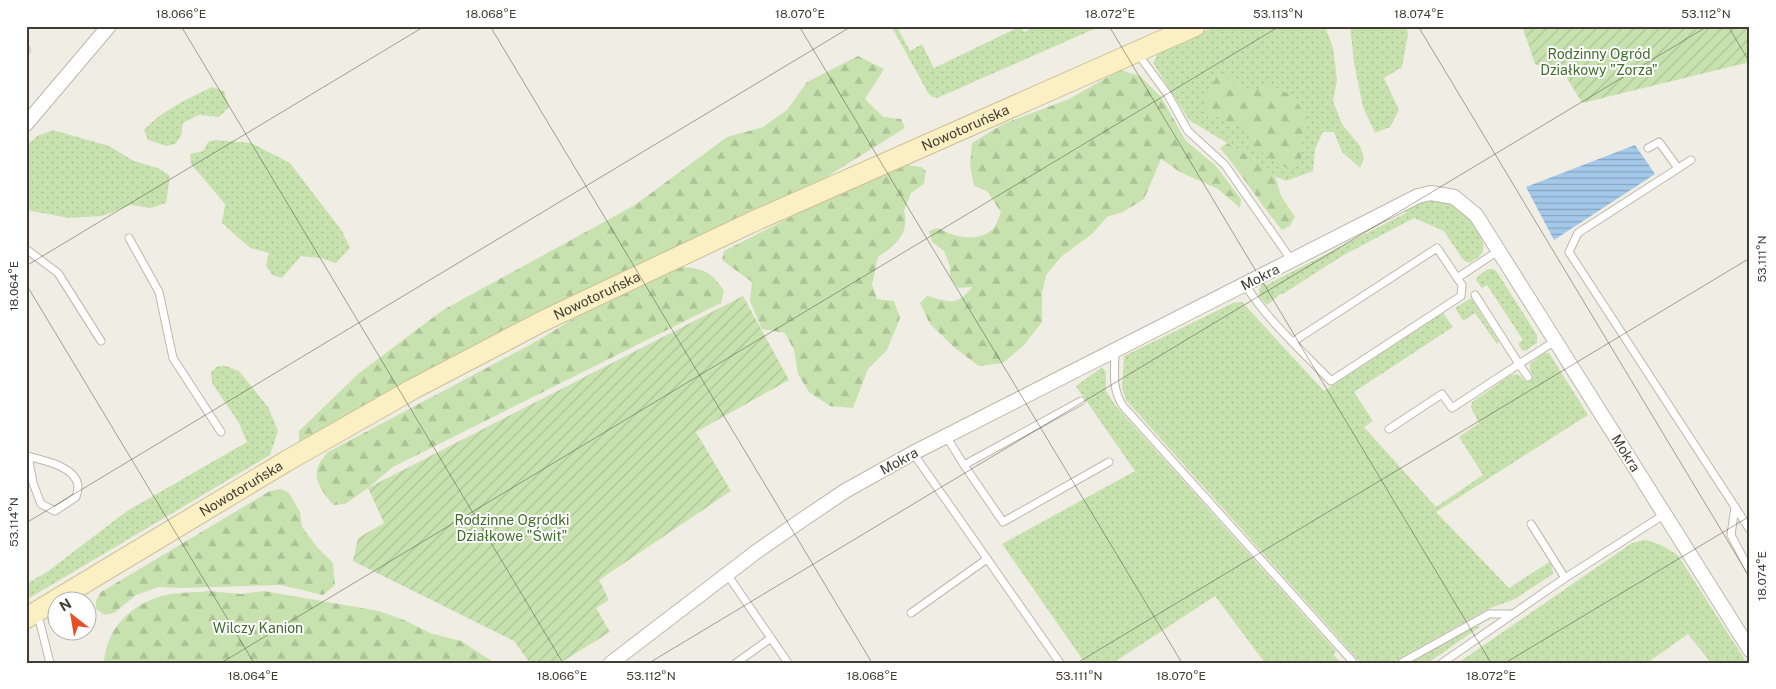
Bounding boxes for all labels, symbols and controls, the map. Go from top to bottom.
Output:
text: 18.066°E [156,7,206,21]
text: 18.068°E [466,7,516,21]
text: 18.070°E [775,7,825,21]
text: 18.072°E [1085,7,1135,21]
text: 53.113°N [1253,7,1303,21]
text: 18.074°E [1394,7,1444,21]
text: 53.112°N [1681,7,1731,21]
park label: Rodzinny Ogród Działkowy "Zorza" [1540,46,1658,78]
street label: Nowotoruńska [919,101,1012,154]
text: 53.111°N [1755,235,1769,283]
text: 18.064°E [7,261,21,311]
street label: Mokra [1238,261,1282,293]
street label: Nowotoruńska [551,268,643,323]
street label: Mokra [1608,431,1644,475]
street label: Mokra [877,444,921,478]
street label: Nowotoruńska [197,457,285,520]
text: 53.114°N [7,497,21,547]
park label: Rodzinne Ogródki Działkowe "Świt" [454,512,570,544]
text: 18.074°E [1755,551,1769,601]
north arrow [48,592,98,642]
text: N [56,595,74,615]
park label: Wilczy Kanion [213,620,303,636]
text: 18.064°E [228,669,278,683]
text: 18.066°E [537,669,587,683]
text: 53.112°N [626,669,676,683]
text: 18.068°E [847,669,897,683]
text: 53.111°N [1055,669,1103,683]
text: 18.070°E [1156,669,1206,683]
text: 18.072°E [1466,669,1516,683]

